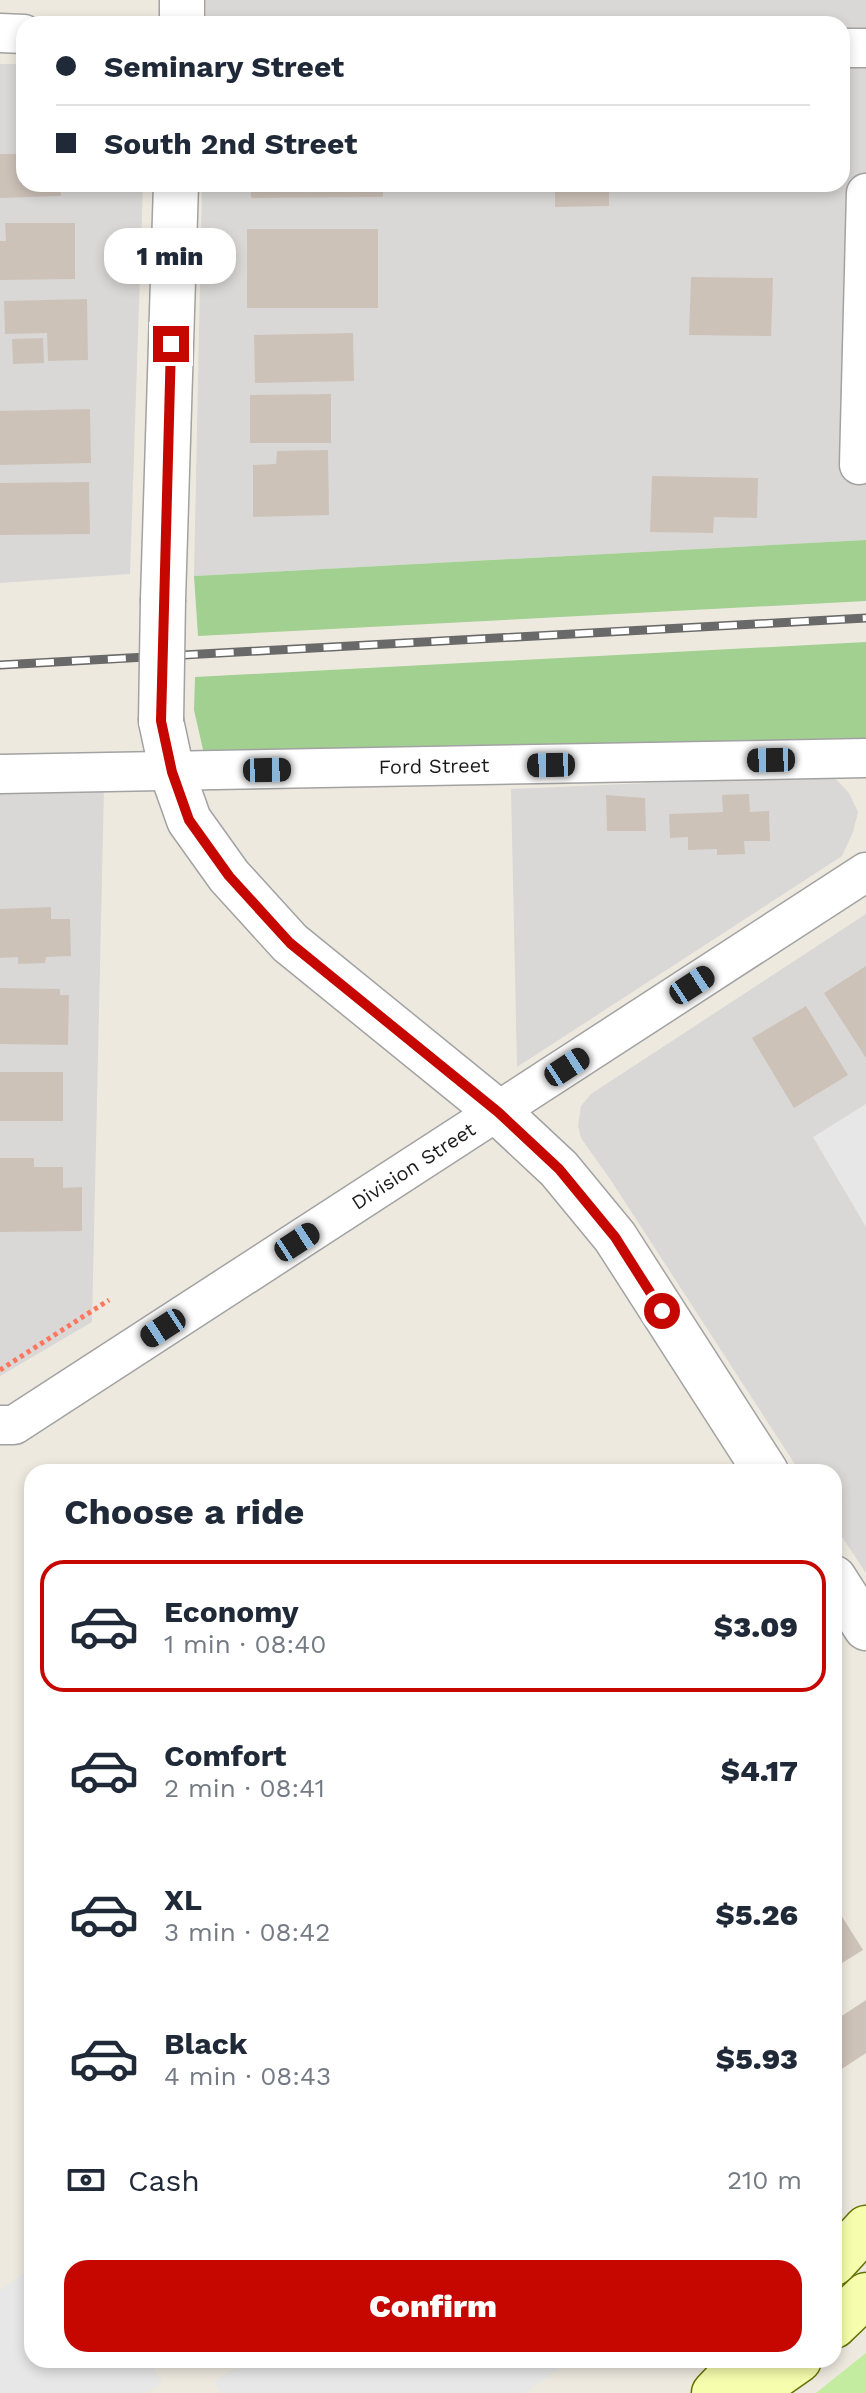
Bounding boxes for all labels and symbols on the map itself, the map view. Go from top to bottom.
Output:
callout: 1 min [105,228,237,284]
route end [153,326,189,362]
car [747,748,795,772]
street label: Ford Street [378,753,490,779]
car [527,753,575,777]
car [243,758,291,782]
car [665,962,719,1008]
car [540,1044,594,1090]
street label: Division Street [347,1117,480,1215]
car [270,1219,324,1265]
route start [644,1293,680,1329]
car [136,1305,190,1351]

